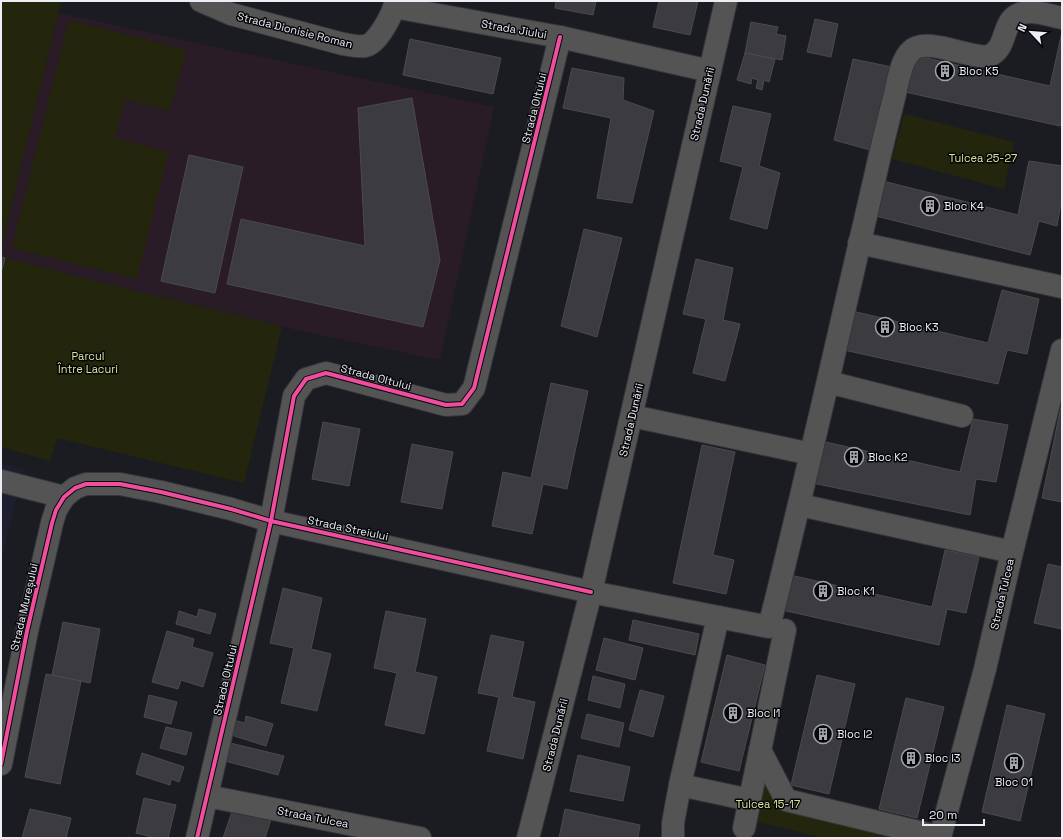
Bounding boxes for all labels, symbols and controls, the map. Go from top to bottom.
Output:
street label: Strada Dionisie Roman [236,9,354,51]
north arrow [1011,12,1051,52]
street label: Strada Jiului [480,16,548,42]
text: N [1014,21,1030,34]
building icon: Bloc K5 [934,60,956,82]
place label: Bloc K5 [959,64,999,78]
street label: Strada Dunării [687,66,717,142]
street label: Strada Oltului [518,71,550,145]
park label: Tulcea 25-27 [949,151,1017,165]
building icon: Bloc K4 [919,195,941,217]
place label: Bloc K4 [944,199,984,213]
building icon: Bloc K3 [874,316,896,338]
place label: Bloc K3 [899,320,939,334]
park label: Parcul Între Lacuri [57,349,118,376]
street label: Strada Oltului [339,361,413,393]
street label: Strada Dunării [616,382,646,458]
building icon: Bloc K2 [843,446,865,468]
place label: Bloc K2 [868,450,908,464]
street label: Strada Streiului [306,513,390,543]
street label: Strada Tulcea [987,557,1017,631]
street label: Strada Mureșului [7,562,41,652]
building icon: Bloc K1 [812,580,834,602]
place label: Bloc K1 [837,584,874,598]
street label: Strada Oltului [210,643,240,717]
street label: Strada Dunării [539,697,571,773]
building icon: Bloc I1 [722,702,744,724]
place label: Bloc I1 [747,706,780,720]
building icon: Bloc I2 [812,723,834,745]
place label: Bloc I2 [837,727,873,741]
building icon: Bloc I3 [900,747,922,769]
place label: Bloc I3 [925,751,961,765]
building icon: Bloc O1 [1003,752,1025,774]
place label: Bloc O1 [995,775,1033,789]
park label: Tulcea 15-17 [736,797,800,811]
scale bar [923,801,984,827]
street label: Strada Tulcea [276,803,351,831]
text: 20 m [929,807,957,823]

